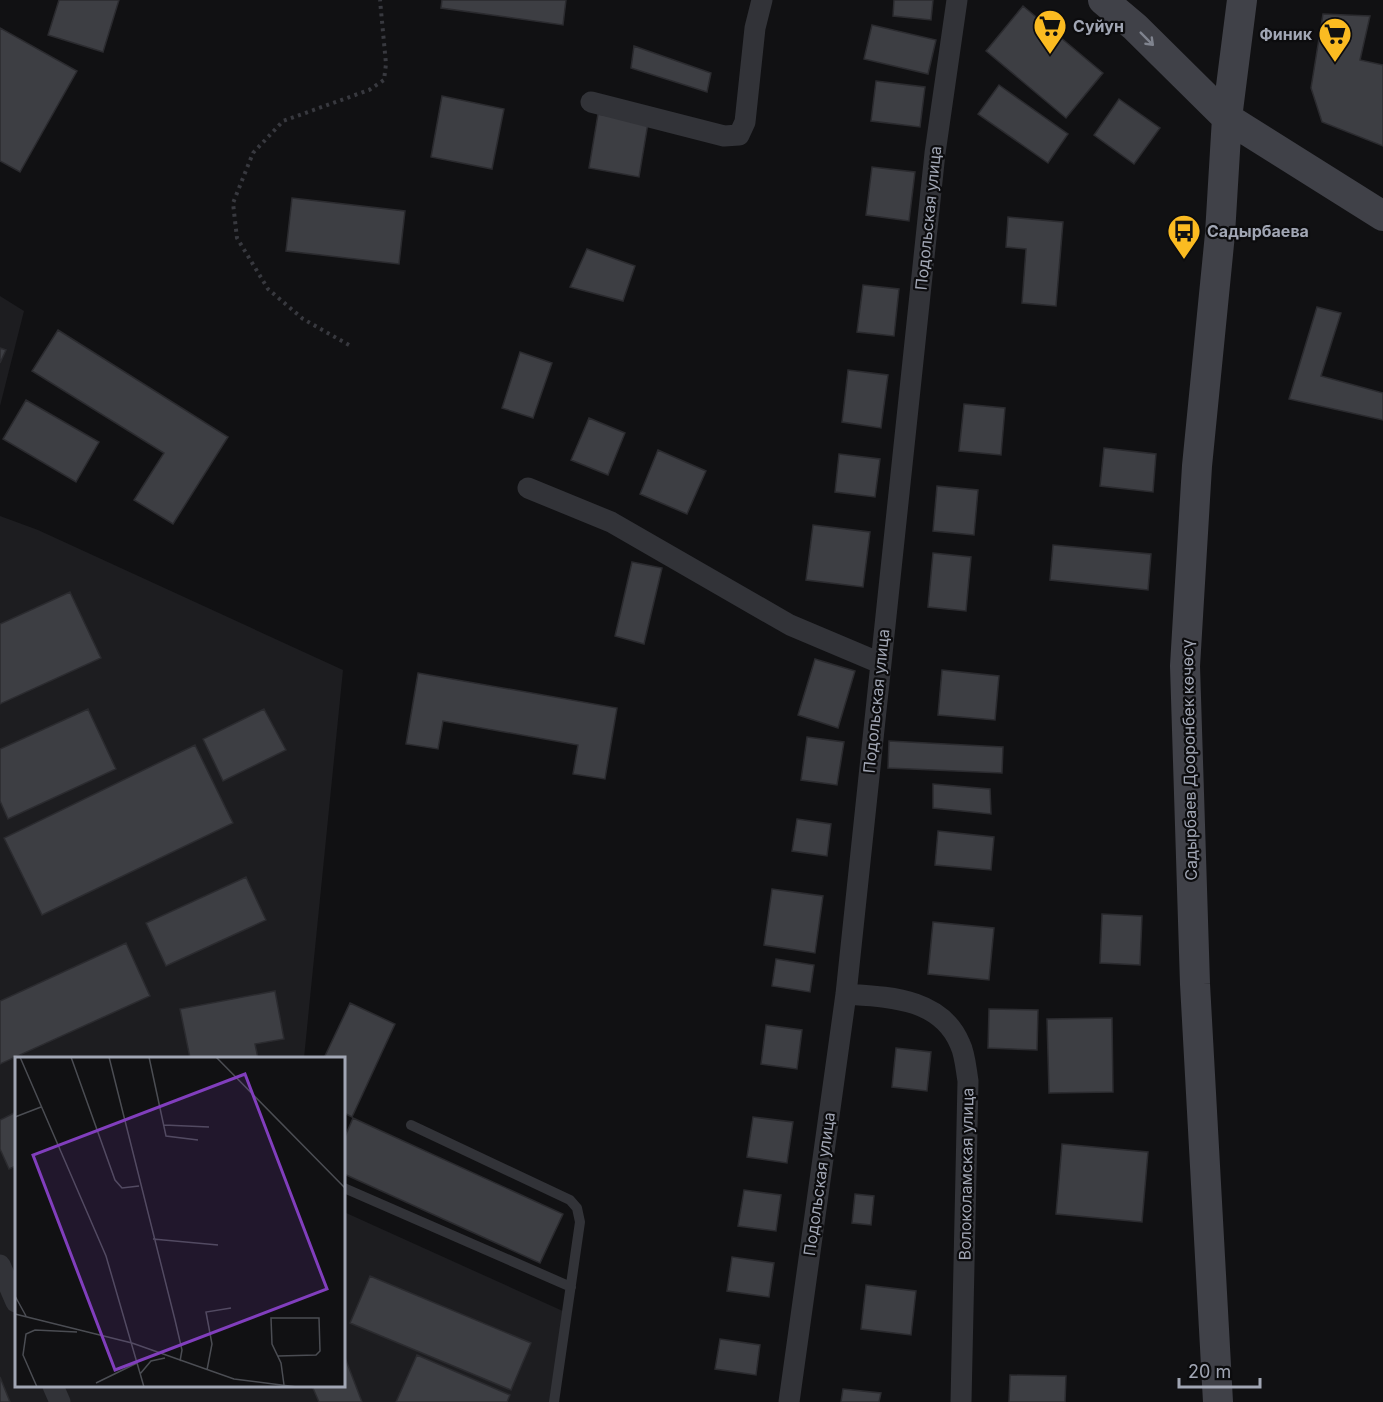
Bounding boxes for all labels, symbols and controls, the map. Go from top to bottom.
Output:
supermarket icon: Суйун [1032,8,1068,55]
place label: Суйун [1073,16,1124,36]
supermarket icon: Финик [1317,16,1353,63]
place label: Финик [1259,24,1313,44]
one-way arrow [1140,31,1155,46]
street label: Подольская улица [910,145,946,291]
bus stop icon: Садырбаева [1166,213,1202,260]
place label: Садырбаева [1207,221,1309,241]
street label: Подольская улица [858,628,894,774]
street label: Садырбаев Дооронбек көчөсү [1177,639,1201,881]
inset map [15,1057,345,1387]
street label: Волоколамская улица [954,1087,978,1261]
street label: Подольская улица [799,1111,839,1257]
scale bar [1179,1351,1260,1389]
text: 20 m [1188,1361,1231,1382]

